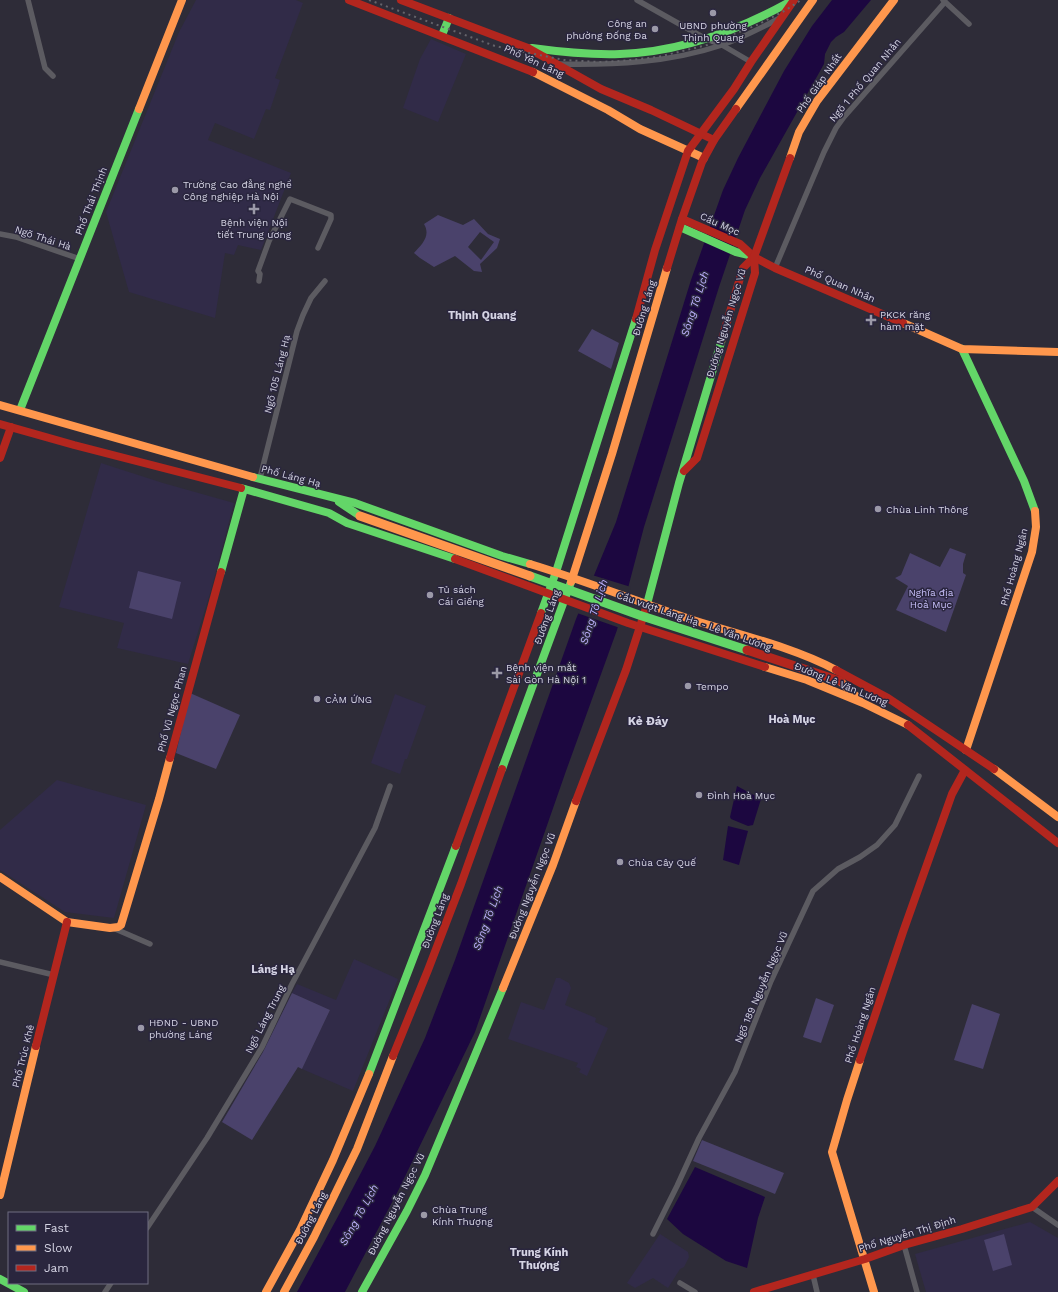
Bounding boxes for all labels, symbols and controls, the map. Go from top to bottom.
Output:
marker: UBND phường Thịnh Quang [708,8,718,18]
place label: Công an phường Đống Đa [566,18,647,41]
place label: UBND phường Thịnh Quang [679,20,748,43]
marker: Công an phường Đống Đa [650,24,660,34]
street label: Ngõ 1 Phố Quan Nhân [827,36,903,124]
street label: Phố Yên Lãng [502,42,566,80]
street label: Phố Giáp Nhất [794,50,844,115]
street label: Phố Thái Thịnh [73,165,109,237]
place label: Trường Cao đẳng nghề Công nghiệp Hà Nội [183,179,292,202]
marker: Trường Cao đẳng nghề Công nghiệp Hà Nội [170,185,180,195]
marker: Bệnh viện Nội tiết Trung ương [248,203,260,215]
street label: Cầu Mọc [698,210,742,238]
place label: Bệnh viện Nội tiết Trung ương [217,217,292,240]
street label: Ngõ Thái Hà [14,224,73,252]
street label: Phố Quan Nhân [803,264,877,304]
street label: Đường Nguyễn Ngọc Vũ [704,267,748,379]
water label: Sông Tô Lịch [678,270,712,338]
street label: Đường Láng [630,278,658,337]
district label: Thịnh Quang [448,309,517,322]
place label: PKCK răng hàm mặt [880,309,931,332]
marker: PKCK răng hàm mặt [865,314,877,326]
street label: Ngõ 105 Láng Hạ [262,333,292,414]
street label: Phố Láng Hạ [260,463,322,489]
marker: Chùa Linh Thông [873,504,883,514]
place label: Chùa Linh Thông [886,504,968,515]
street label: Phố Hoàng Ngân [998,527,1030,607]
water label: Sông Tô Lịch [577,578,611,646]
place label: Tủ sách Cái Giếng [438,584,484,607]
street label: Đường Láng [532,587,562,646]
park label: Nghĩa địa Hoả Mục [909,587,954,610]
street label: Cầu vượt Láng Hạ - Lê Văn Lương [615,589,774,653]
marker: Tủ sách Cái Giếng [425,590,435,600]
street label: Đường Lê Văn Lương [793,660,890,708]
place label: Bệnh viện mắt Sài Gòn Hà Nội 1 [506,661,586,685]
street label: Phố Vũ Ngọc Phan [155,665,189,753]
marker: Bệnh viện mắt Sài Gòn Hà Nội 1 [491,667,503,679]
marker: Tempo [683,681,693,691]
place label: Tempo [696,681,729,692]
marker: CẢM ỨNG [312,694,322,704]
place label: CẢM ỨNG [325,694,372,705]
district label: Hoà Mục [768,713,816,726]
district label: Kẻ Đáy [628,714,668,728]
marker: Đình Hoà Mục [694,790,704,800]
place label: Đình Hoà Mục [707,790,775,801]
street label: Đường Nguyễn Ngọc Vũ [507,831,557,941]
marker: Chùa Cây Quế [615,857,625,867]
place label: Chùa Cây Quế [628,857,696,868]
water label: Sông Tô Lịch [470,884,506,952]
street label: Đường Láng [420,892,451,950]
street label: Ngõ 189 Nguyễn Ngọc Vũ [732,930,790,1044]
district label: Láng Hạ [251,963,295,976]
street label: Ngõ Láng Trung [243,982,287,1055]
street label: Phố Hoàng Ngân [842,985,878,1065]
place label: HĐND - UBND phường Láng [149,1017,218,1040]
street label: Phố Trúc Khê [10,1023,36,1089]
marker: HĐND - UBND phường Láng [136,1023,146,1033]
street label: Đường Nguyễn Ngọc Vũ [365,1151,427,1257]
water label: Sông Tô Lịch [337,1182,381,1248]
street label: Đường Láng [293,1189,329,1246]
place label: Chùa Trung Kính Thượng [432,1204,493,1227]
marker: Chùa Trung Kính Thượng [419,1210,429,1220]
legend [8,1212,148,1284]
street label: Phố Nguyễn Thị Định [857,1214,957,1254]
text: Fast [44,1221,69,1235]
text: Slow [44,1241,72,1255]
district label: Trung Kính Thượng [510,1246,568,1272]
text: Jam [44,1261,69,1275]

